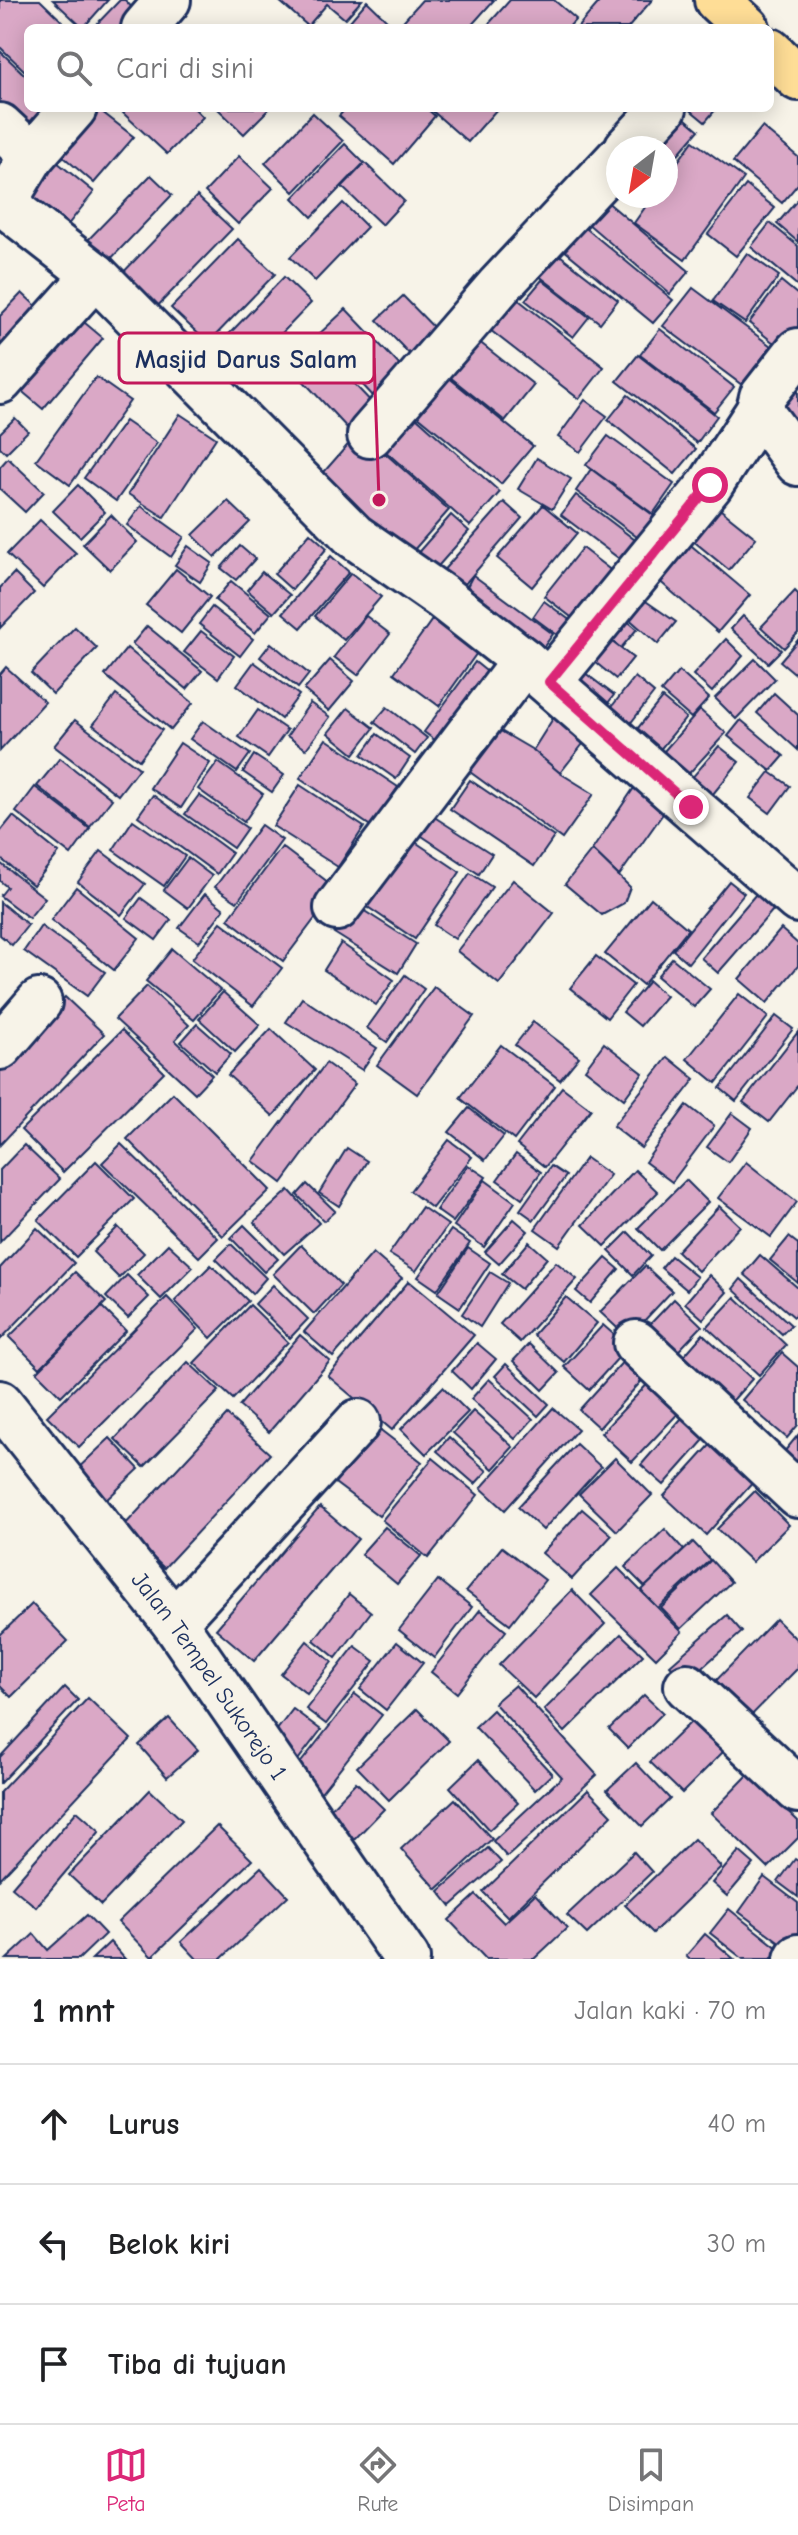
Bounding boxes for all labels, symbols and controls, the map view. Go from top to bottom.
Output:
search box [24,24,774,112]
icon: search [52,46,96,90]
text: Cari di sini [116,51,254,86]
north arrow [606,136,678,208]
callout: Masjid Darus Salam [119,333,374,383]
text: Masjid Darus Salam [135,345,357,375]
route start [692,467,728,503]
route end [673,789,709,825]
street label: Jalan Tempel Sukorejo 1 [125,1566,293,1785]
text: 1 mnt [32,1991,114,2031]
text: Jalan kaki · 70 m [574,1996,766,2026]
icon: ahead [32,2102,76,2146]
text: Lurus [108,2107,179,2142]
text: 40 m [707,2109,766,2139]
icon: left [32,2222,76,2266]
text: Belok kiri [108,2227,230,2262]
text: 30 m [707,2229,766,2259]
icon: arrive [32,2342,76,2386]
text: Tiba di tujuan [108,2347,287,2382]
tab: Peta [104,2443,148,2517]
tab: Rute [356,2443,400,2517]
tab: Disimpan [608,2443,694,2517]

